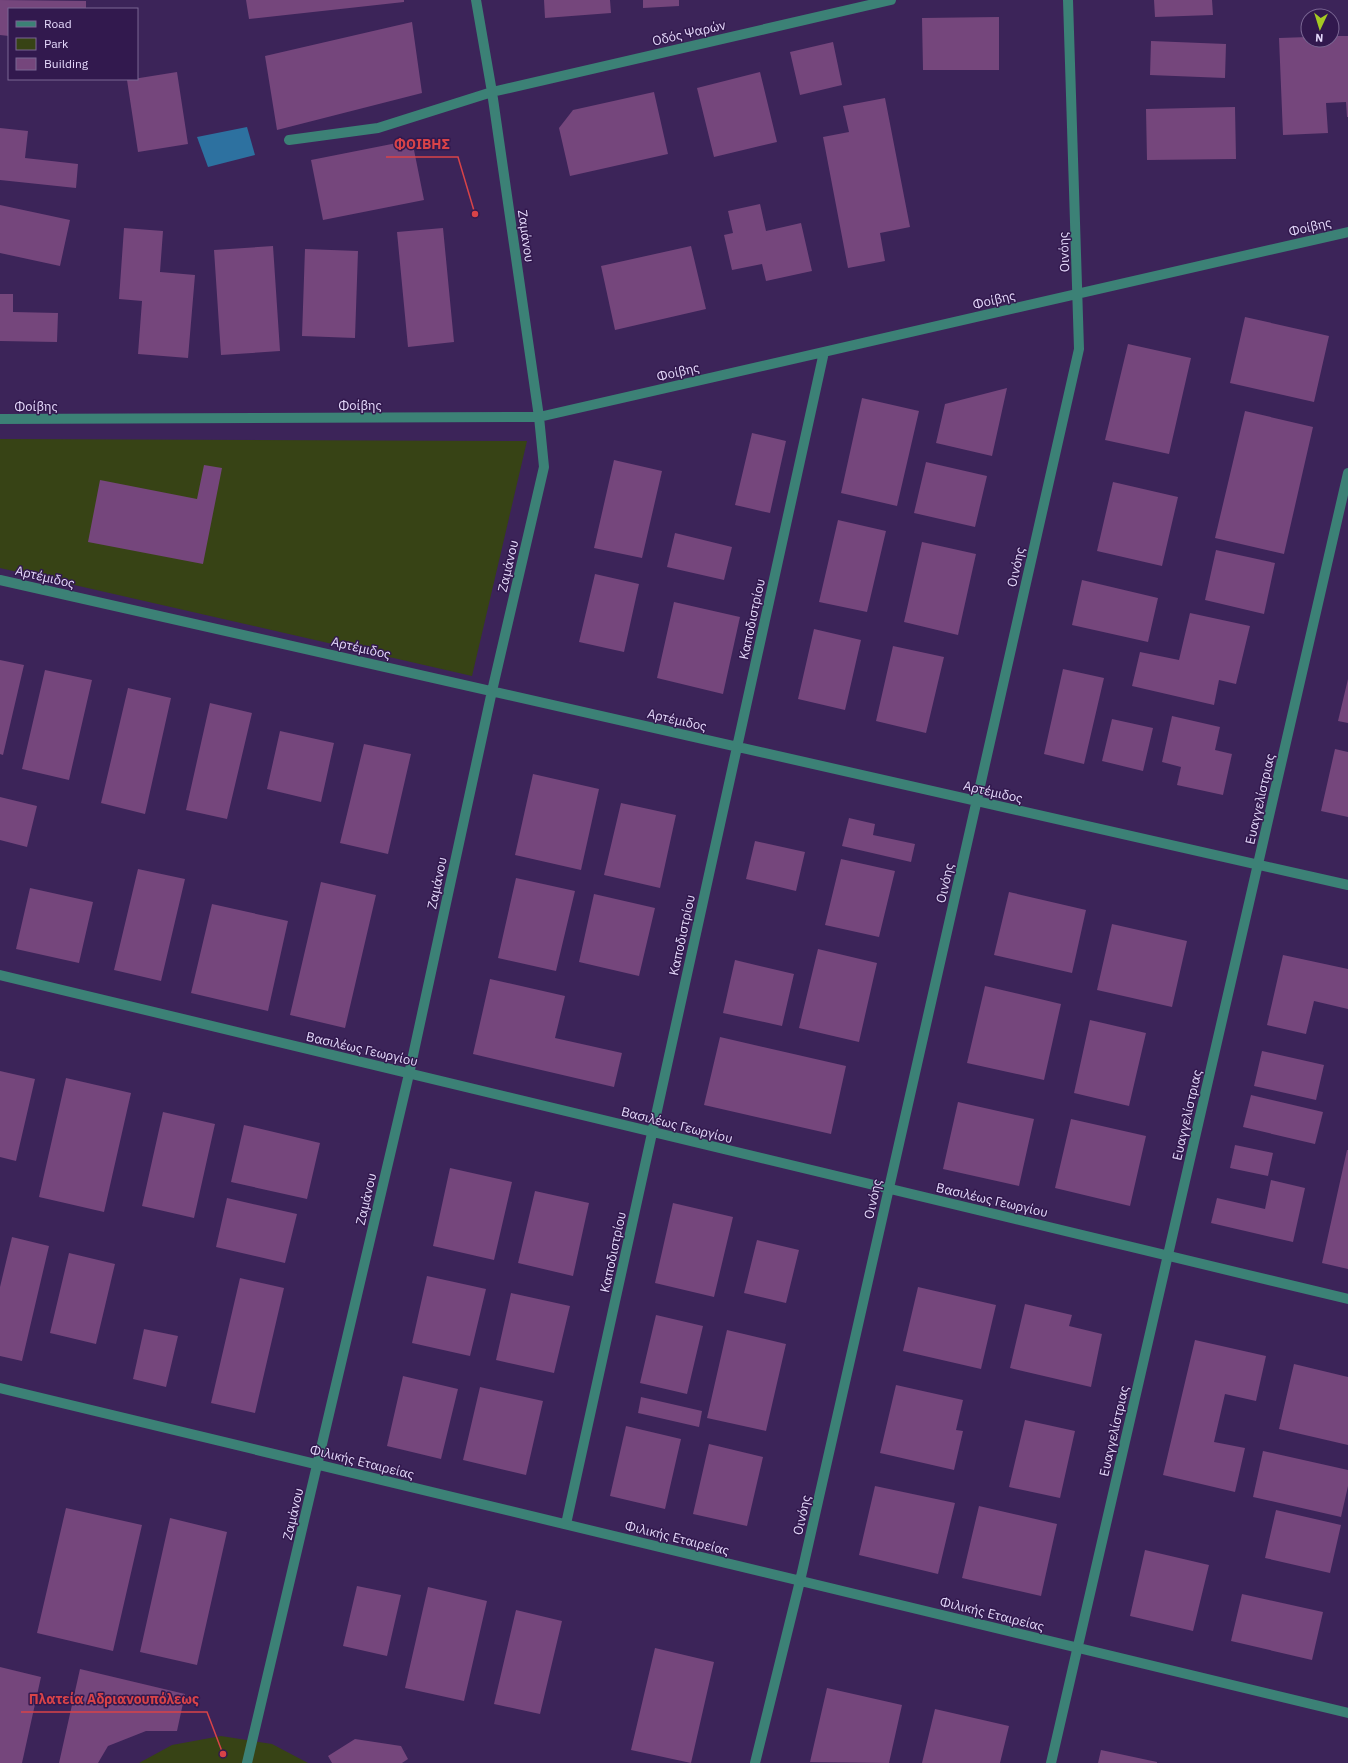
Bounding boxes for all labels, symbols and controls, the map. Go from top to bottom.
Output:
legend [8,8,138,80]
north arrow [1300,8,1340,48]
text: Road [44,16,72,31]
street label: Οδóς Ψαρών [651,16,728,50]
text: N [1315,31,1324,45]
text: Park [44,36,69,51]
text: Building [44,56,89,71]
callout: ΦΟΙΒΗΣ [386,131,458,157]
text: ΦΟΙΒΗΣ [394,135,450,153]
street label: Ζαμάνου [514,209,538,263]
street label: Φοίβης [1287,214,1333,240]
street label: Οινόης [1055,231,1073,273]
street label: Φοίβης [971,287,1017,313]
street label: Φοίβης [655,359,701,385]
street label: Φοίβης [338,397,382,414]
street label: Φοίβης [14,398,58,415]
street label: Ζαμάνου [494,538,522,594]
street label: Οινόης [1003,545,1029,589]
street label: Αρτέμιδος [14,562,76,592]
street label: Καποδιστρίου [735,577,769,661]
street label: Αρτέμιδος [330,633,392,663]
street label: Αρτέμιδος [646,705,708,735]
street label: Ευαγγελίστριας [1241,752,1279,846]
street label: Αρτέμιδος [962,777,1024,807]
street label: Ζαμάνου [423,855,451,911]
street label: Οινόης [932,861,958,905]
street label: Καποδιστρίου [665,893,699,977]
street label: Βασιλέως Γεωργίου [304,1028,420,1070]
street label: Ευαγγελίστριας [1168,1068,1206,1162]
street label: Βασιλέως Γεωργίου [620,1103,734,1147]
street label: Ζαμάνου [352,1171,380,1227]
street label: Οινόης [860,1177,886,1221]
street label: Βασιλέως Γεωργίου [934,1179,1050,1221]
street label: Καποδιστρίου [596,1210,630,1294]
street label: Ευαγγελίστριας [1095,1384,1133,1478]
street label: Φιλικής Εταιρείας [308,1441,416,1483]
street label: Ζαμάνου [279,1486,307,1542]
street label: Οινόης [789,1493,815,1537]
street label: Φιλικής Εταιρείας [623,1517,731,1559]
street label: Φιλικής Εταιρείας [938,1593,1046,1635]
callout: Πλατεία Αδριανουπόλεως [21,1686,207,1712]
text: Πλατεία Αδριανουπόλεως [29,1690,199,1708]

